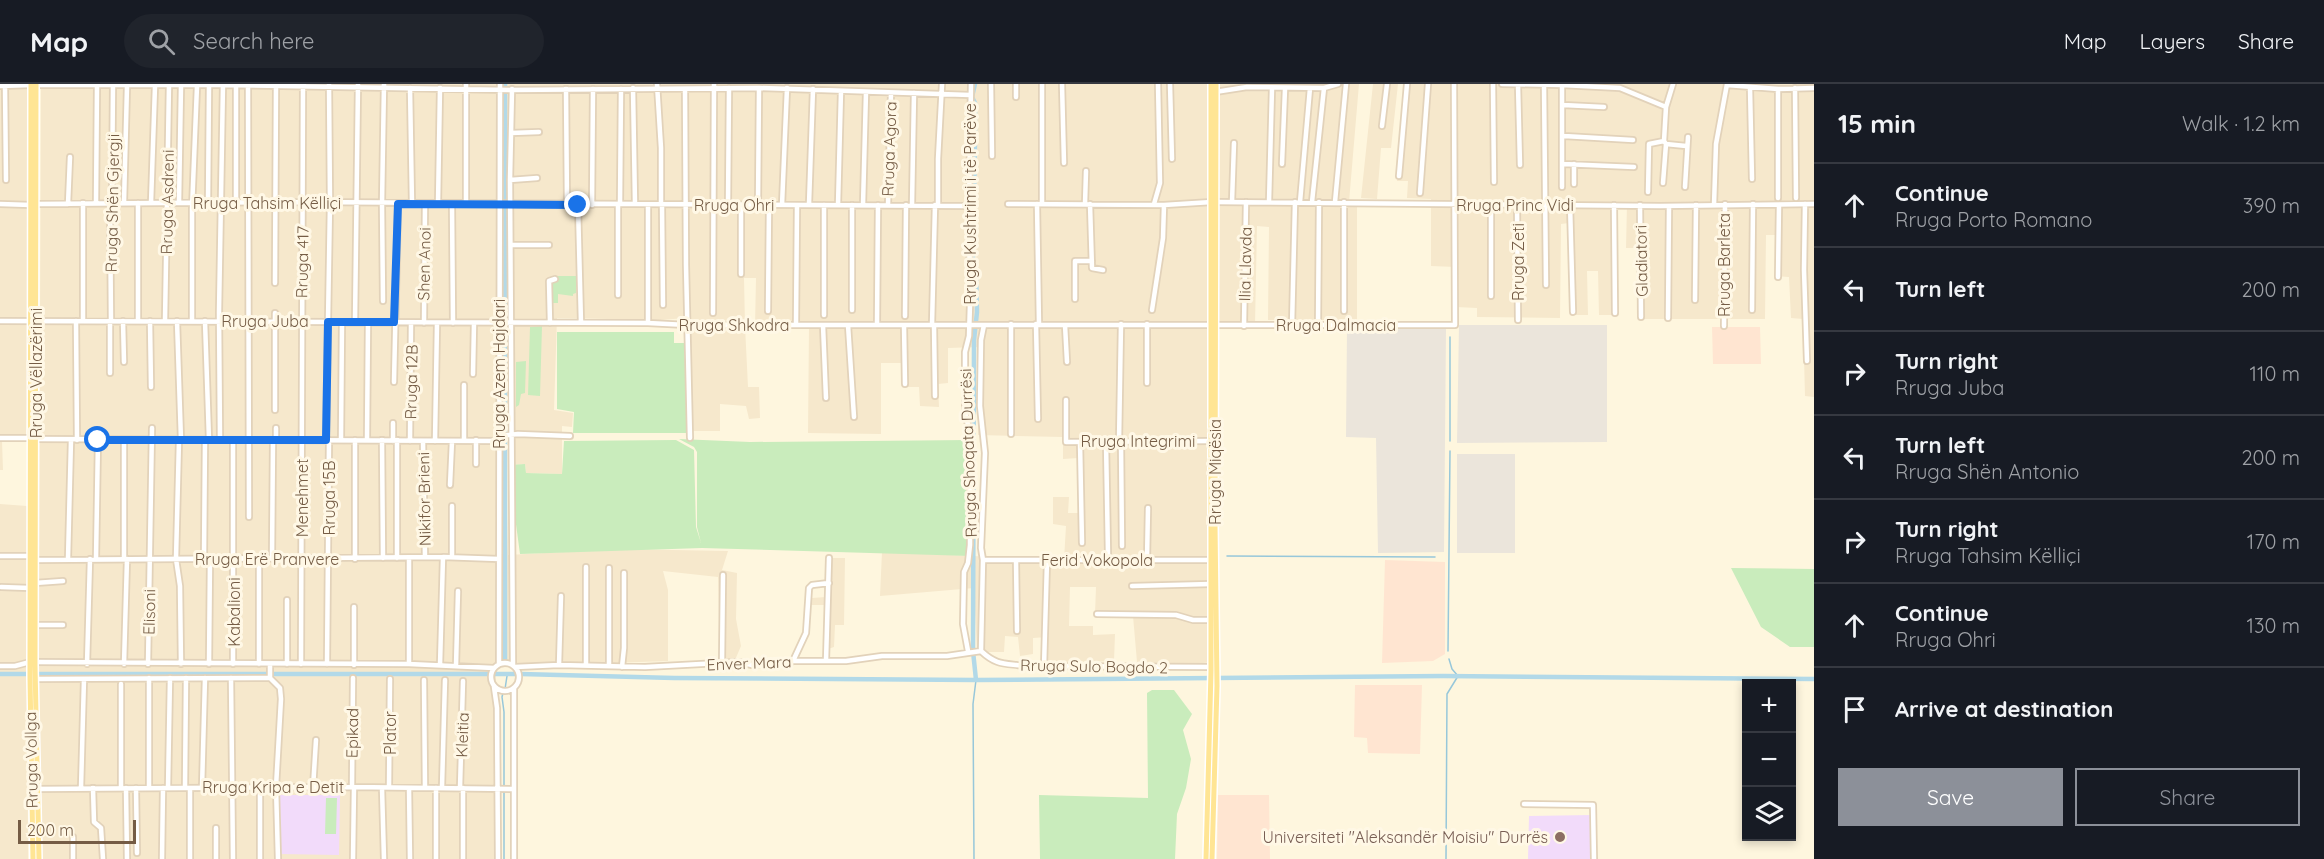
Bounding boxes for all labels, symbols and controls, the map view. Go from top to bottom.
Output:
search box [124,14,544,68]
text: Map [30,24,88,59]
icon: search [145,25,178,58]
text: Search here [193,27,315,55]
text: Map [2064,28,2107,54]
text: Layers [2140,28,2205,54]
text: Share [2238,28,2294,54]
street label: Rruga Agora [877,101,901,197]
street label: Rruga Kushtrimi i të Parëve [960,103,980,305]
text: 15 min [1838,107,1916,140]
text: Walk · 1.2 km [2182,111,2300,136]
street label: Rruga Shën Gjergji [101,133,123,273]
street label: Rruga Asdreni [156,149,178,255]
text: Continue [1895,179,1989,207]
icon: ahead [1838,189,1871,222]
route end [564,191,590,217]
street label: Rruga Tahsim Këlliçi [193,193,341,213]
text: 390 m [2243,193,2300,218]
street label: Rruga Ohri [694,195,774,215]
street label: Rruga Princ Vidi [1456,195,1574,215]
text: Rruga Porto Romano [1895,207,2092,232]
street label: Rruga Barleta [1714,213,1734,317]
street label: Rruga Zeti [1508,223,1528,301]
street label: Gladiatori [1630,225,1652,297]
street label: Rruga 417 [291,226,313,298]
street label: Shen Anoi [413,227,435,301]
street label: Ilia Llavda [1234,227,1256,301]
icon: left [1838,273,1871,306]
text: Turn left [1895,275,1985,303]
text: 200 m [2241,277,2300,302]
street label: Rruga Azem Hajdari [489,299,509,449]
street label: Rruga Vëllazërimi [26,308,46,438]
street label: Rruga Juba [221,311,309,331]
street label: Rruga Shkodra [678,315,790,335]
street label: Rruga Dalmacia [1276,315,1396,335]
street label: Rruga 12B [400,344,422,420]
text: Turn right [1895,347,1999,375]
icon: right [1838,357,1871,390]
text: 110 m [2250,361,2300,386]
street label: Rruga Shoqata Durrësi [955,368,981,538]
text: Rruga Juba [1895,375,2004,400]
street label: Rruga Miqësia [1205,419,1225,525]
route start [84,426,110,452]
street label: Rruga Integrimi [1081,431,1195,451]
text: Turn left [1895,431,1985,459]
icon: left [1838,441,1871,474]
text: 200 m [2241,445,2300,470]
street label: Nikifor Brieni [413,452,435,546]
street label: Menehmet [292,459,312,537]
text: Rruga Shën Antonio [1895,459,2079,484]
street label: Rruga 15B [319,461,339,535]
text: Turn right [1895,515,1999,543]
icon: right [1838,525,1871,558]
text: 170 m [2247,529,2300,554]
text: Rruga Tahsim Këlliçi [1895,543,2081,568]
street label: Rruga Erë Pranvere [195,549,339,569]
street label: Ferid Vokopola [1041,550,1153,570]
street label: Kabalioni [224,577,244,647]
street label: Elisoni [139,589,159,635]
text: Continue [1895,599,1989,627]
icon: ahead [1838,609,1871,642]
text: 130 m [2247,613,2300,638]
text: Rruga Ohri [1895,627,1996,652]
street label: Enver Mara [706,652,792,674]
street label: Rruga Sulo Bogdo 2 [1020,655,1168,677]
map controls [1742,679,1796,841]
button: + [1742,679,1796,733]
icon: arrive [1838,693,1871,726]
text: Arrive at destination [1895,695,2113,723]
street label: Epikad [342,708,362,758]
street label: Plator [380,711,400,755]
street label: Rruga Vollga [20,712,42,808]
street label: Kleitia [451,712,473,758]
button: − [1742,733,1796,787]
button: Save [1838,768,2063,826]
button: Share [2075,768,2300,826]
street label: Rruga Kripa e Detit [202,777,344,797]
button: layers [1742,787,1796,841]
scale bar [18,817,136,844]
text: 200 m [27,820,74,840]
place label: Universiteti "Aleksandër Moisiu" Durrës [1262,827,1548,847]
marker: Universiteti "Aleksandër Moisiu" Durrës [1553,830,1567,844]

